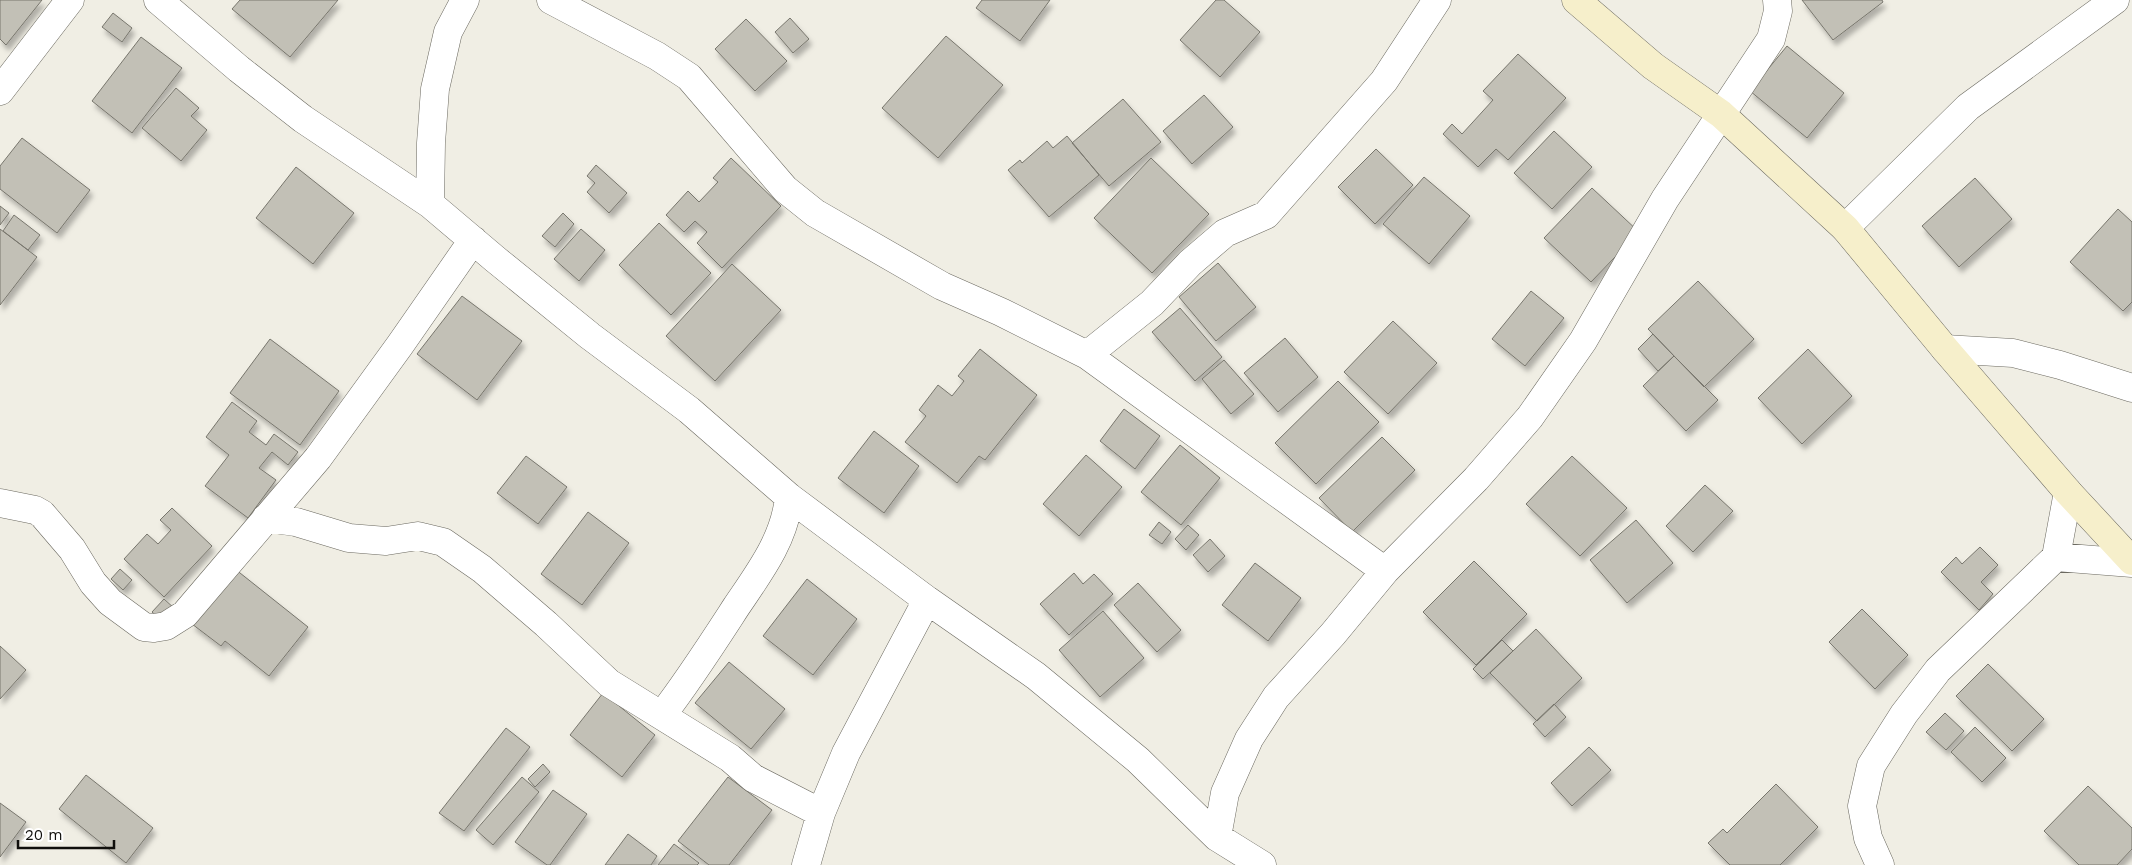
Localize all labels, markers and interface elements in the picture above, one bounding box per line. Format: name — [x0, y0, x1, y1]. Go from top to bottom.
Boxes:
scale bar — [18, 818, 114, 850]
text: 20 m — [25, 826, 63, 844]

